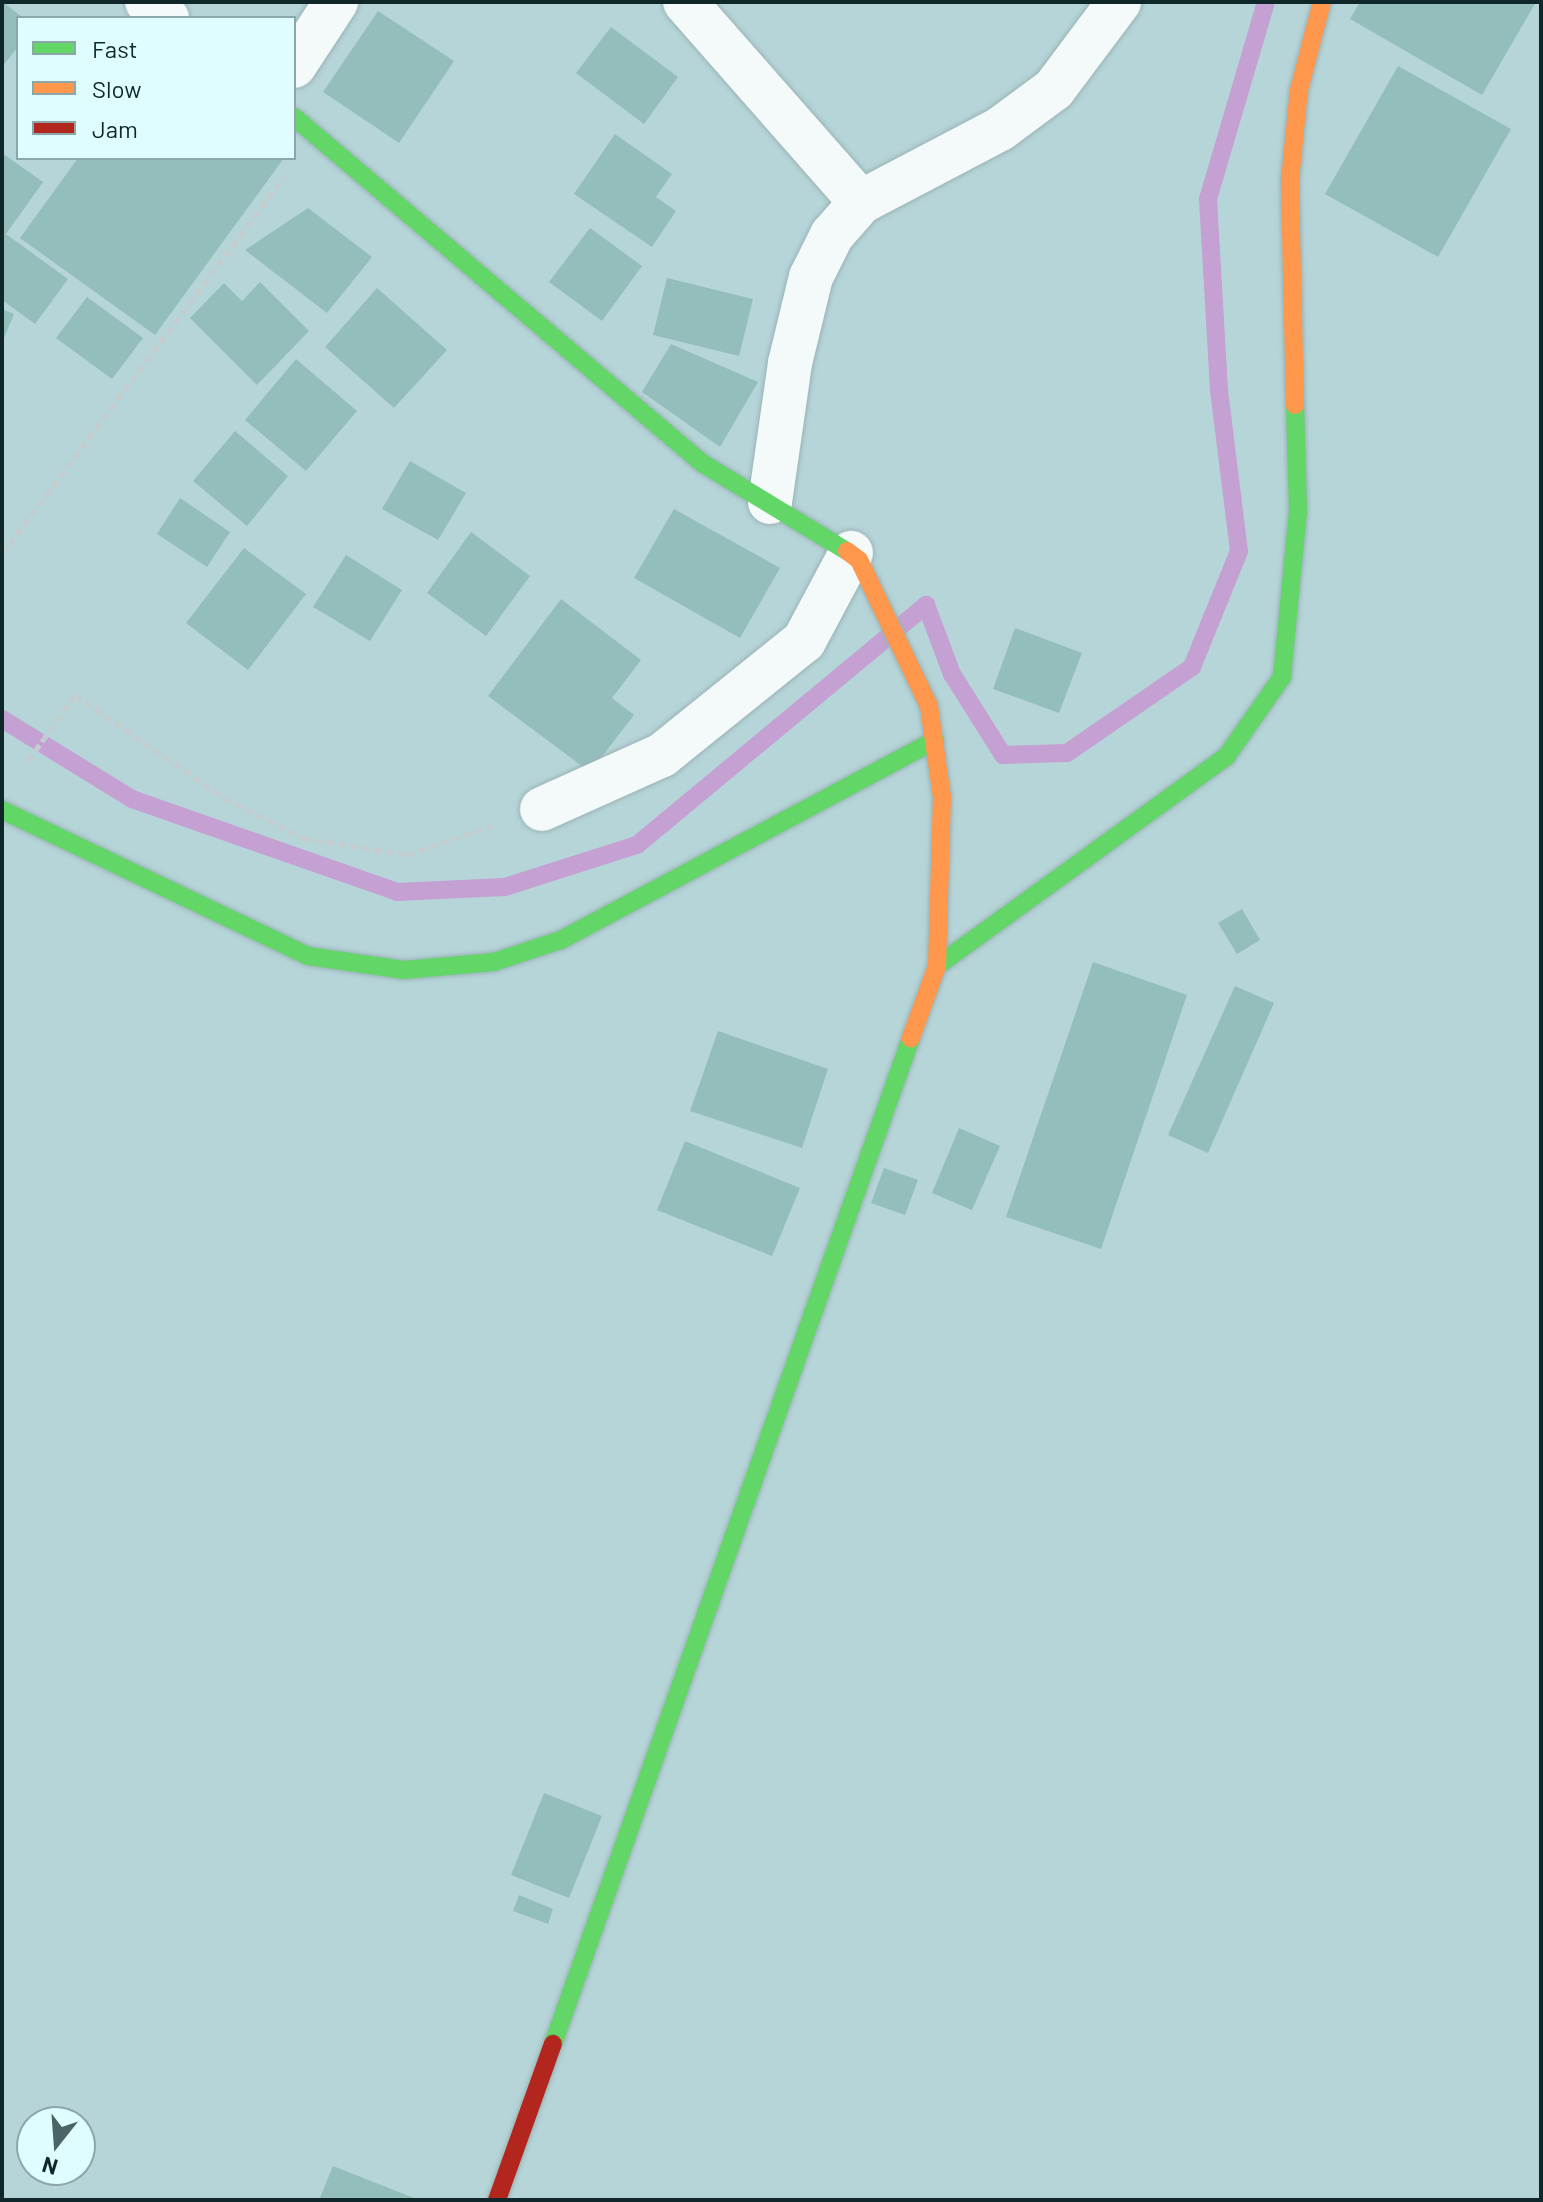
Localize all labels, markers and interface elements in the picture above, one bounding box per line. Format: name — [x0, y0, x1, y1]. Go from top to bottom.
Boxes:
legend — [16, 16, 296, 160]
text: Fast — [92, 34, 137, 63]
text: Slow — [92, 74, 141, 103]
text: Jam — [92, 114, 138, 143]
north arrow — [16, 2106, 96, 2186]
text: N — [39, 2152, 60, 2182]

